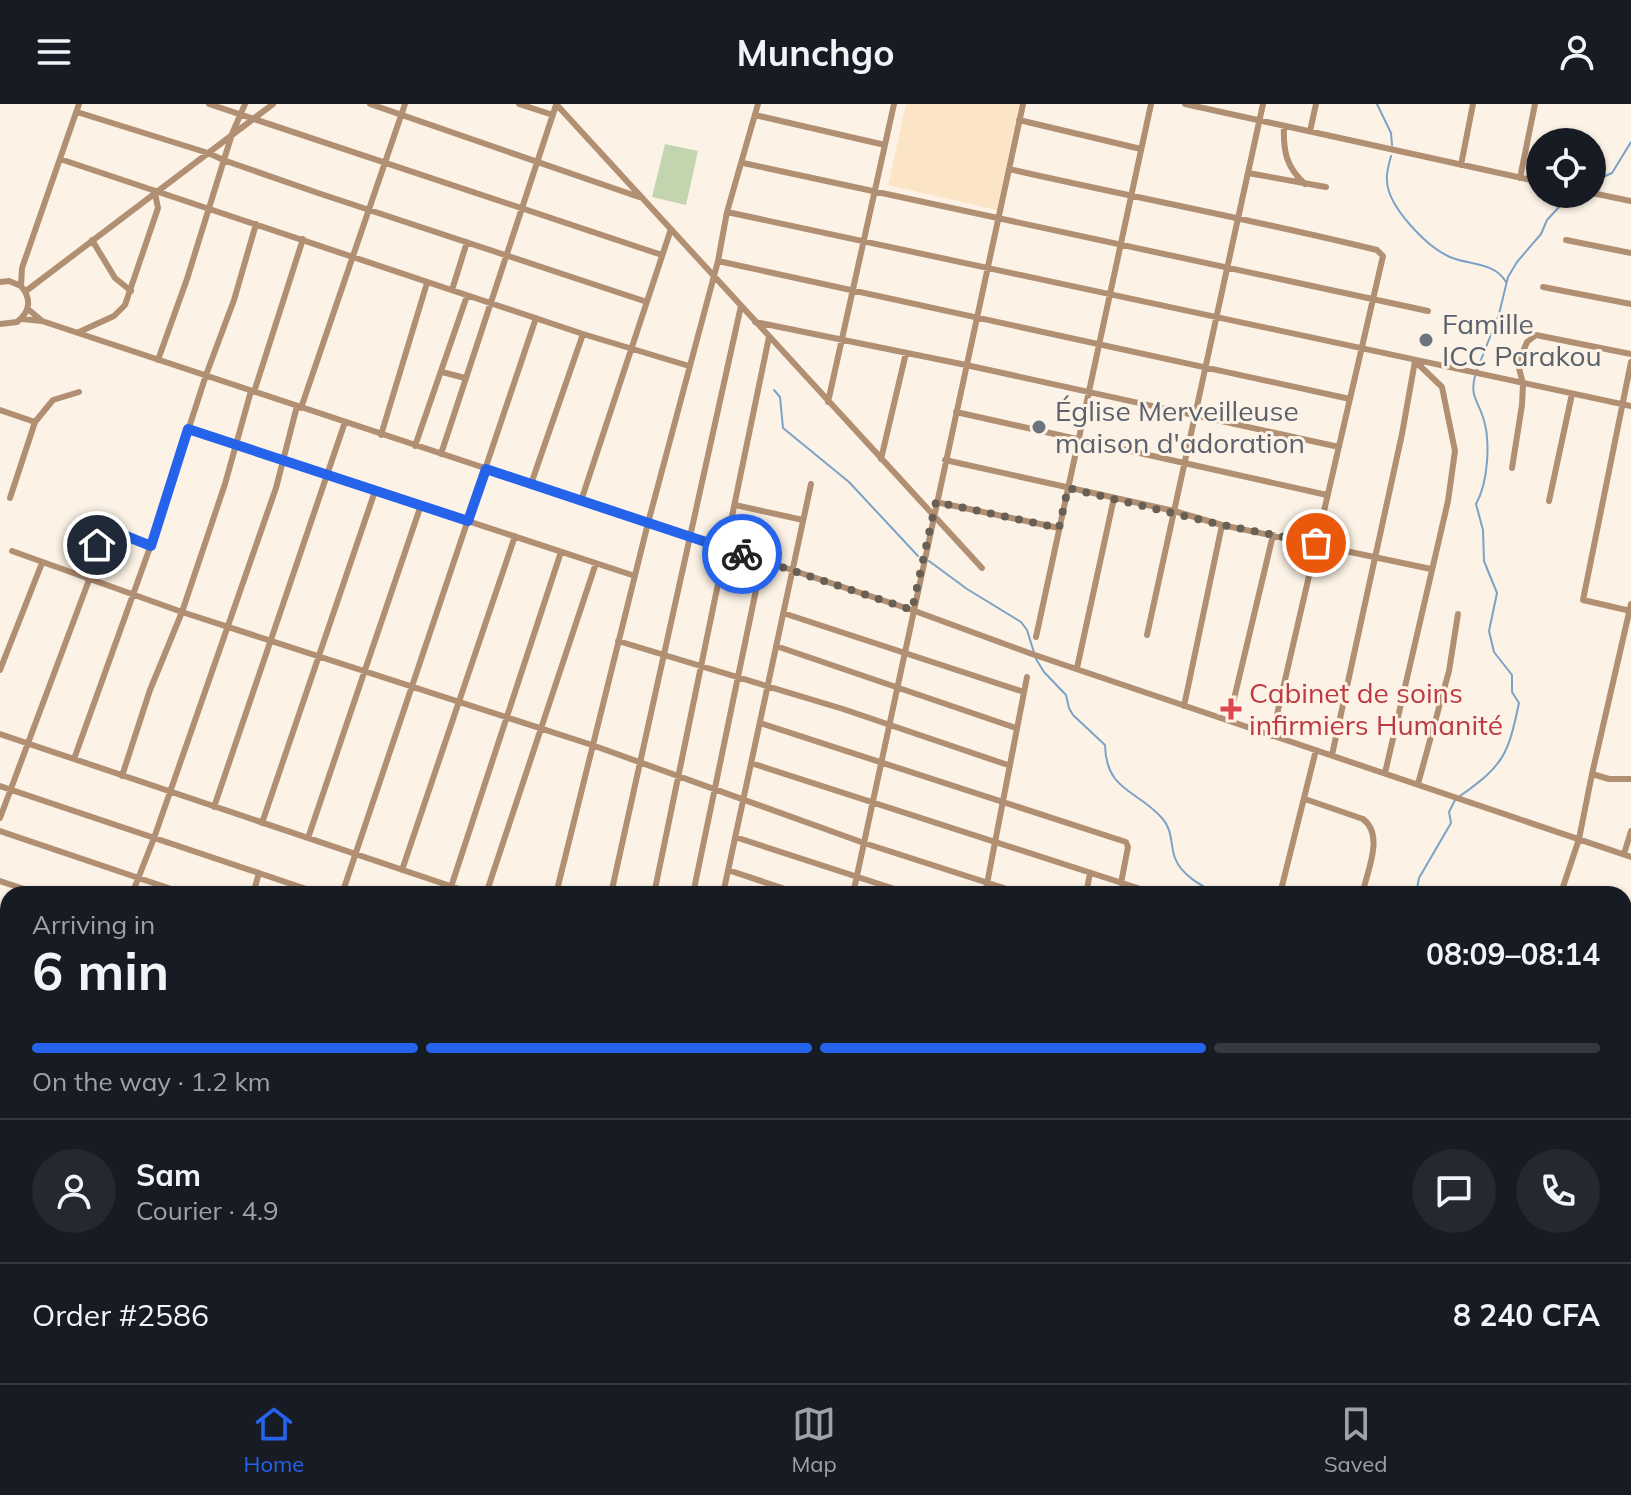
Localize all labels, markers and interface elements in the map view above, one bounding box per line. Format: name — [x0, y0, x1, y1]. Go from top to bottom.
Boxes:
icon: menu — [32, 30, 76, 74]
text: Munchgo — [736, 30, 895, 75]
icon: person — [1555, 30, 1599, 74]
map controls — [1526, 128, 1606, 208]
button: locate — [1526, 128, 1606, 208]
place label: Famille ICC Parakou — [1442, 306, 1602, 373]
marker: Famille ICC Parakou — [1417, 331, 1435, 349]
place label: Église Merveilleuse maison d'adoration — [1055, 393, 1305, 460]
marker: Église Merveilleuse maison d'adoration — [1030, 418, 1048, 436]
pin — [1282, 509, 1350, 577]
pin — [63, 511, 131, 579]
courier — [702, 514, 782, 594]
icon: bag — [1294, 521, 1338, 565]
icon: home — [75, 523, 119, 567]
icon: bike — [720, 532, 764, 576]
place label: Cabinet de soins infirmiers Humanité — [1249, 675, 1503, 742]
marker: Cabinet de soins infirmiers Humanité — [1220, 698, 1242, 720]
text: Arriving in — [32, 908, 155, 941]
text: 08:09–08:14 — [1426, 935, 1600, 973]
text: 6 min — [32, 938, 169, 1003]
text: On the way · 1.2 km — [32, 1065, 271, 1098]
button: person — [32, 1149, 116, 1233]
button: chat — [1412, 1149, 1496, 1233]
button: phone — [1516, 1149, 1600, 1233]
text: Sam — [136, 1156, 201, 1194]
text: Courier · 4.9 — [136, 1194, 279, 1227]
text: Order #2586 — [32, 1296, 209, 1334]
text: 8 240 CFA — [1453, 1296, 1600, 1334]
tab: Home — [244, 1402, 304, 1478]
tab: Map — [791, 1402, 837, 1478]
tab: Saved — [1324, 1402, 1387, 1478]

